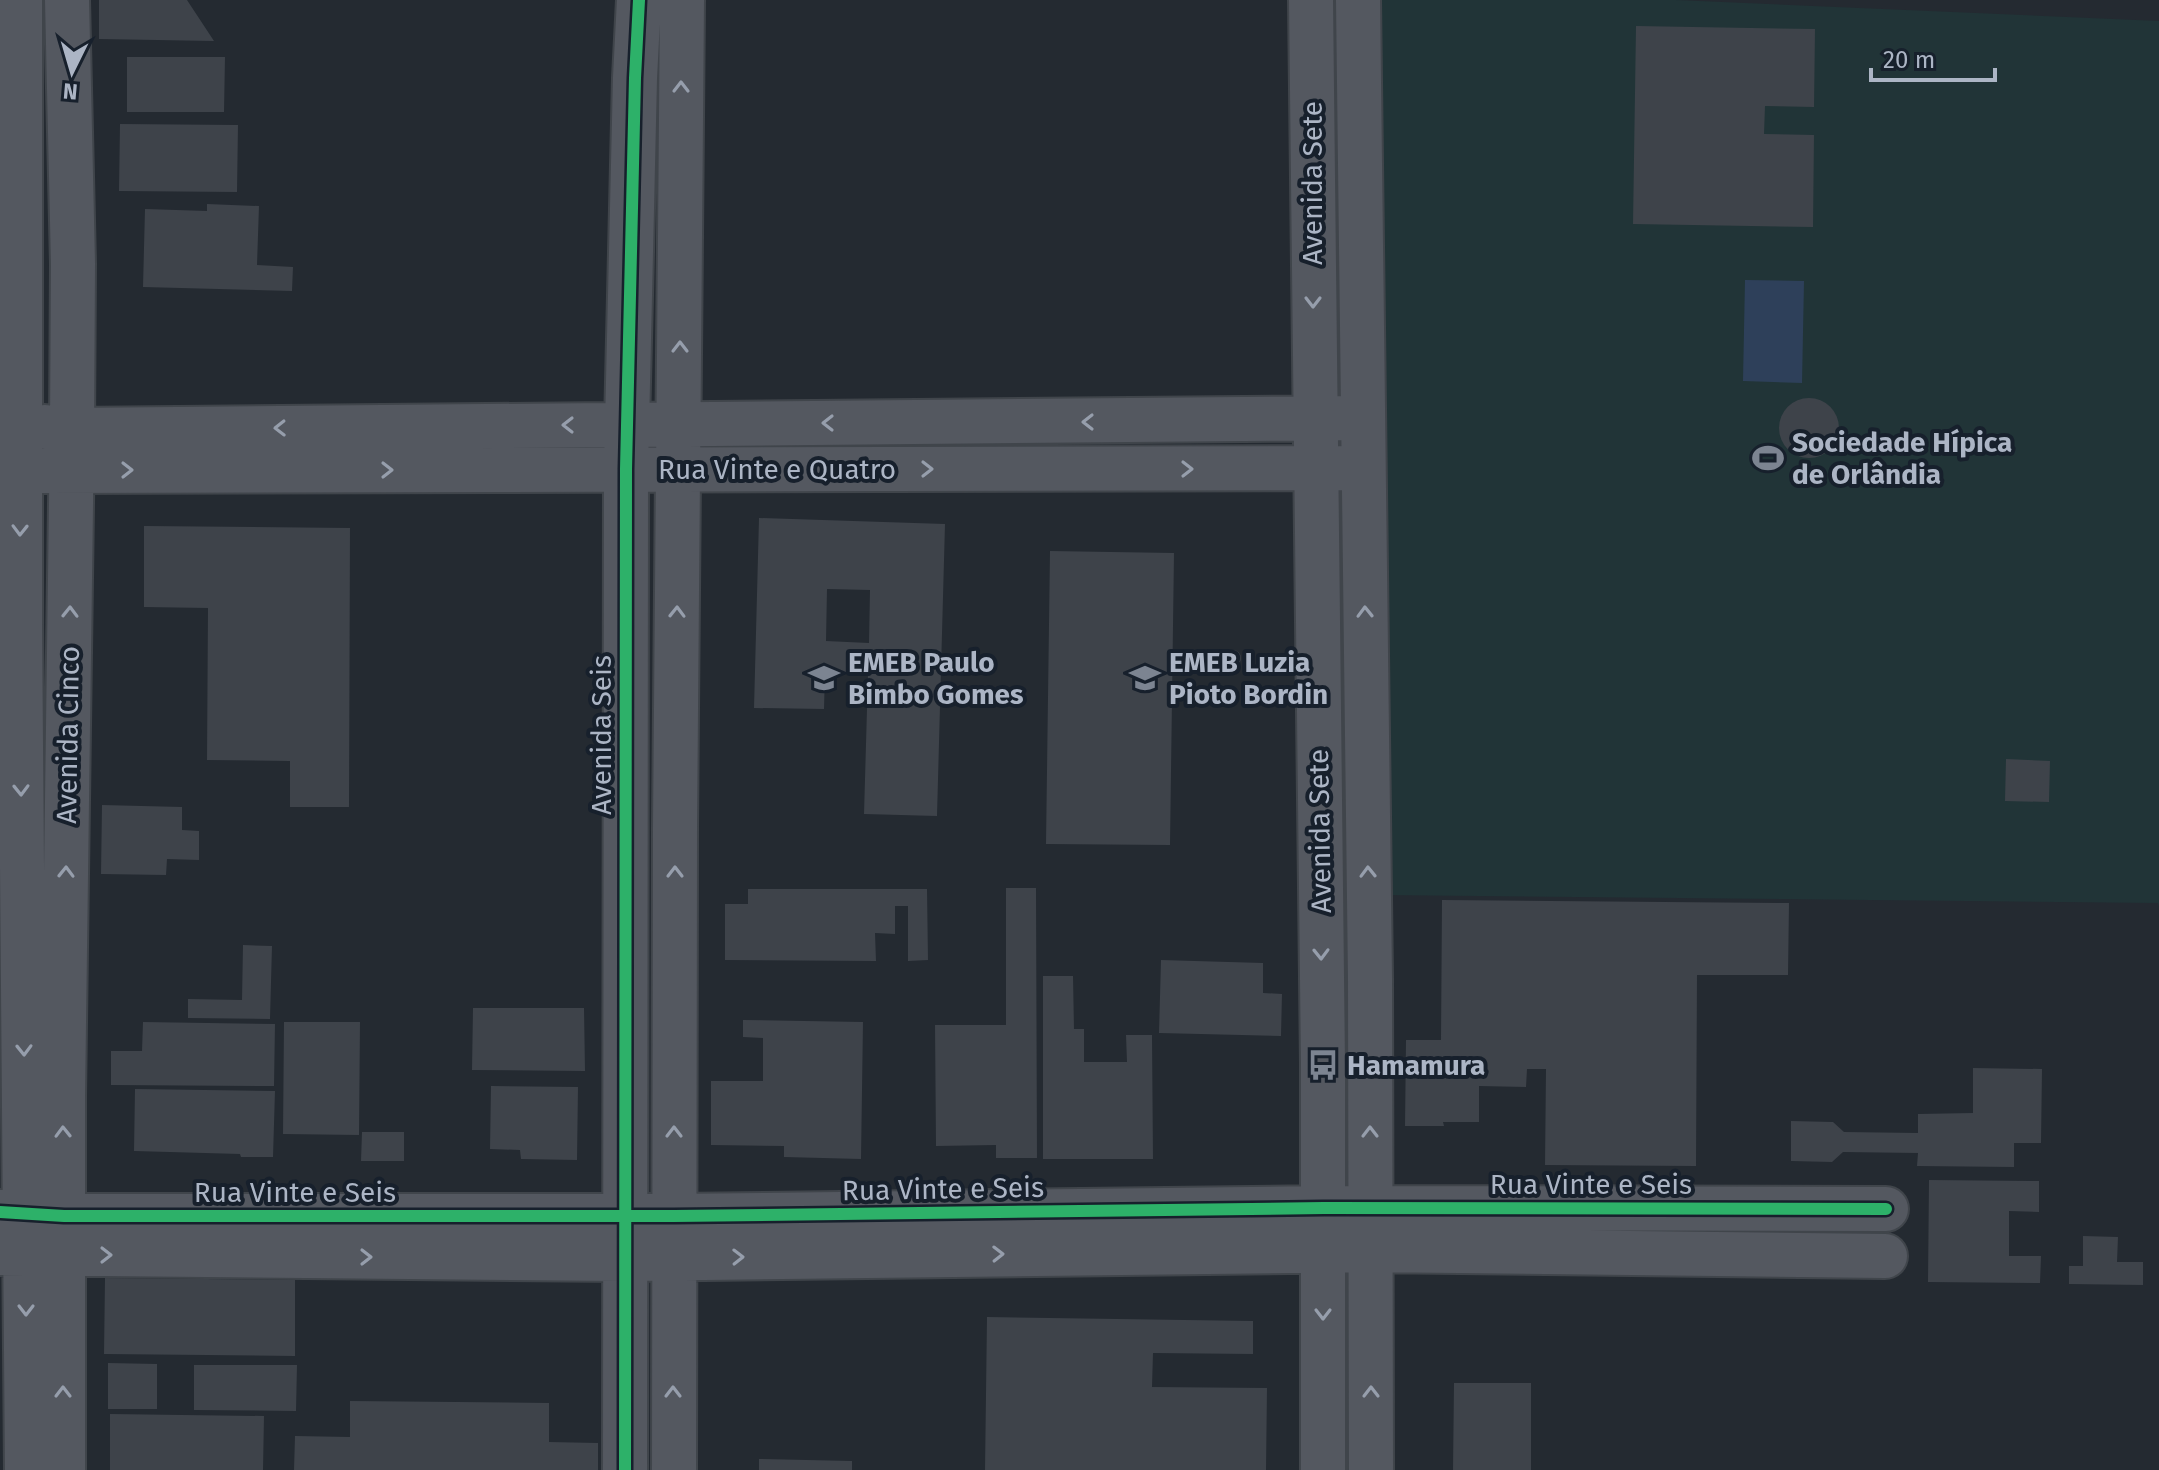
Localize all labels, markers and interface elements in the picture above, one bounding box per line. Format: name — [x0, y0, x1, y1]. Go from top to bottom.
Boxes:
north arrow — [32, 32, 112, 112]
scale bar — [1871, 32, 1995, 82]
text: 20 m — [1883, 46, 1935, 74]
text: N — [62, 77, 79, 106]
one-way arrow — [672, 80, 690, 93]
street label: Avenida Sete — [1296, 101, 1329, 265]
one-way arrow — [1304, 296, 1322, 309]
one-way arrow — [671, 340, 689, 353]
one-way arrow — [1081, 413, 1094, 430]
one-way arrow — [821, 415, 834, 432]
one-way arrow — [561, 416, 574, 434]
one-way arrow — [273, 419, 286, 437]
place label: Sociedade Hípica de Orlândia — [1792, 426, 2012, 491]
sports icon: Sociedade Hípica de Orlândia — [1751, 441, 1785, 475]
street label: Rua Vinte e Quatro — [658, 453, 896, 486]
one-way arrow — [921, 460, 934, 478]
one-way arrow — [1181, 460, 1194, 478]
one-way arrow — [121, 461, 134, 479]
one-way arrow — [381, 461, 394, 479]
one-way arrow — [12, 524, 29, 537]
one-way arrow — [61, 605, 79, 618]
one-way arrow — [668, 605, 686, 618]
one-way arrow — [1356, 605, 1374, 618]
street label: Avenida Cinco — [50, 646, 86, 824]
place label: EMEB Paulo Bimbo Gomes — [848, 646, 1024, 711]
place label: EMEB Luzia Pioto Bordin — [1169, 646, 1328, 711]
street label: Avenida Seis — [585, 655, 618, 815]
school or university icon: EMEB Paulo Bimbo Gomes — [807, 661, 841, 695]
school or university icon: EMEB Luzia Pioto Bordin — [1128, 661, 1162, 695]
street label: Avenida Sete — [1302, 749, 1338, 913]
one-way arrow — [13, 784, 30, 797]
one-way arrow — [58, 865, 75, 878]
one-way arrow — [666, 865, 684, 878]
one-way arrow — [1359, 865, 1377, 878]
one-way arrow — [1313, 948, 1330, 961]
one-way arrow — [15, 1044, 33, 1057]
bus stop icon: Hamamura — [1306, 1048, 1340, 1082]
place label: Hamamura — [1347, 1049, 1485, 1082]
one-way arrow — [55, 1125, 72, 1138]
one-way arrow — [665, 1125, 683, 1138]
one-way arrow — [1361, 1125, 1379, 1138]
street label: Rua Vinte e Seis — [1490, 1168, 1692, 1201]
street label: Rua Vinte e Seis — [842, 1171, 1044, 1207]
street label: Rua Vinte e Seis — [194, 1176, 396, 1209]
one-way arrow — [992, 1245, 1005, 1263]
one-way arrow — [100, 1246, 113, 1264]
one-way arrow — [360, 1248, 373, 1266]
one-way arrow — [732, 1248, 745, 1266]
one-way arrow — [17, 1304, 35, 1317]
one-way arrow — [1314, 1308, 1332, 1321]
one-way arrow — [54, 1385, 72, 1398]
one-way arrow — [665, 1385, 682, 1398]
one-way arrow — [1362, 1385, 1380, 1398]

